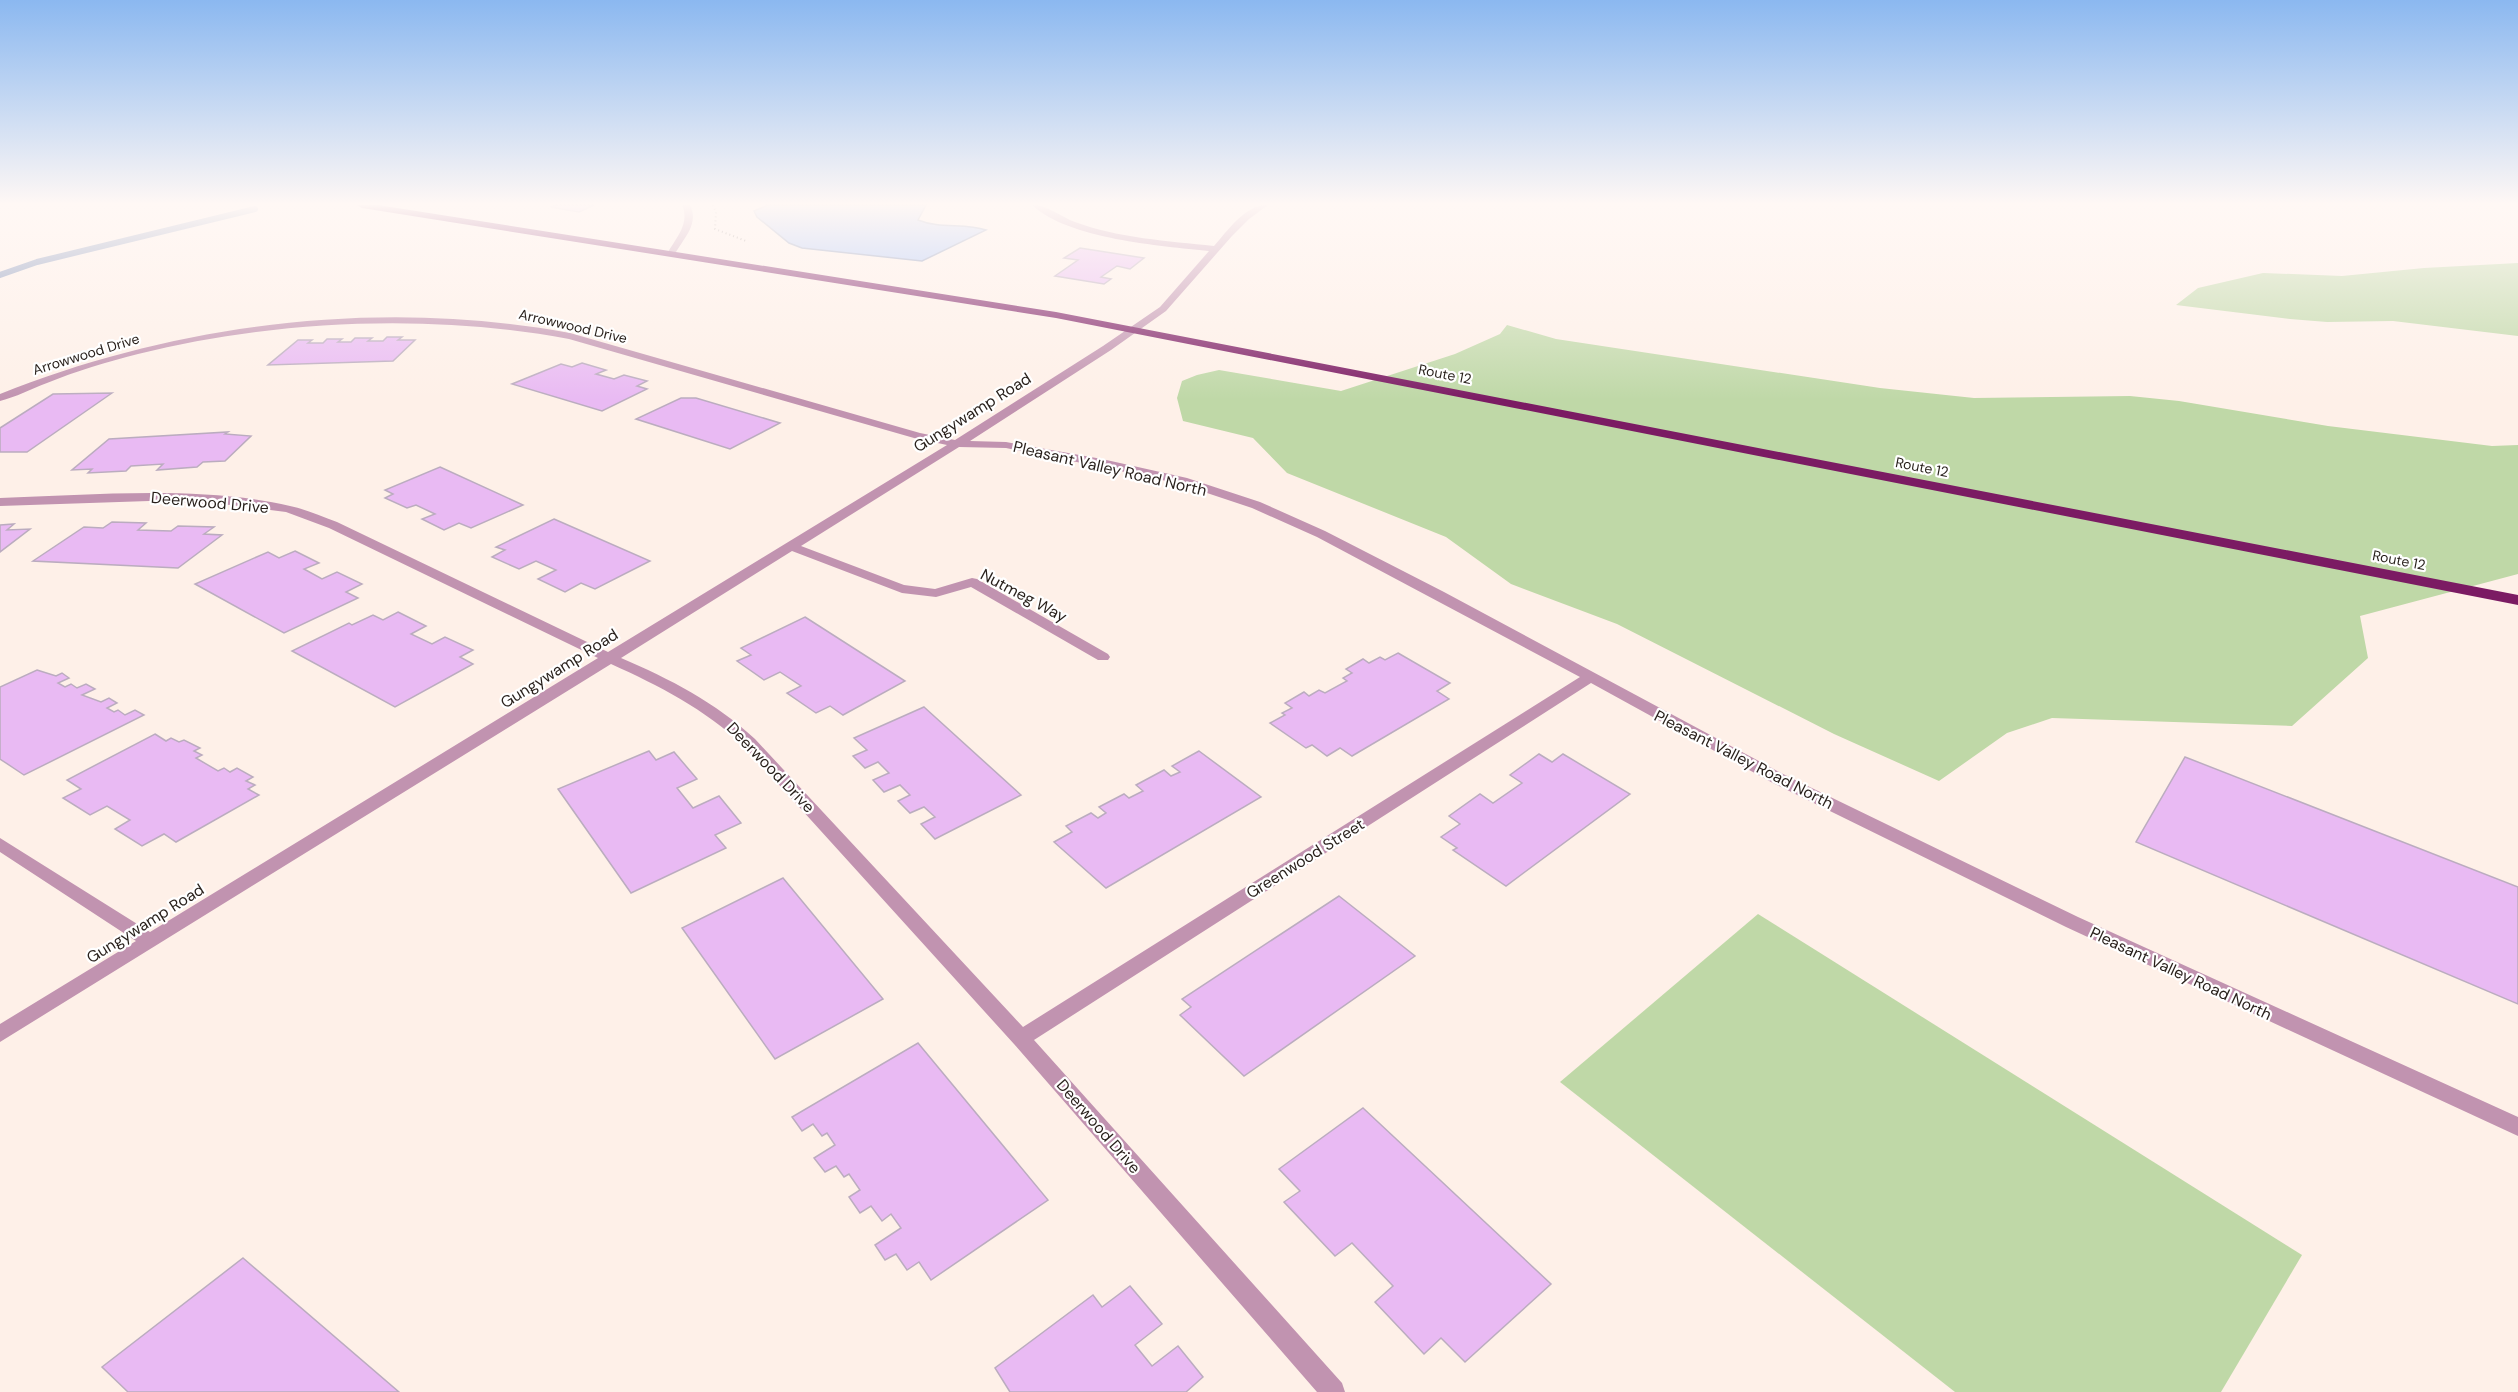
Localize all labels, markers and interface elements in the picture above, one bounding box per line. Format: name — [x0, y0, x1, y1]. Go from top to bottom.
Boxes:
street label: Arrowwood Drive — [517, 305, 629, 347]
street label: Arrowwood Drive — [30, 329, 142, 379]
street label: Route 12 — [1417, 360, 1473, 388]
street label: Gungywamp Road — [910, 368, 1035, 457]
street label: Pleasant Valley Road North — [1011, 436, 1209, 501]
street label: Route 12 — [1894, 453, 1950, 481]
street label: Deerwood Drive — [150, 487, 270, 518]
street label: Route 12 — [2371, 546, 2427, 574]
street label: Nutmeg Way — [977, 564, 1071, 627]
street label: Gungywamp Road — [497, 624, 622, 713]
street label: Pleasant Valley Road North — [1651, 705, 1837, 814]
street label: Deerwood Drive — [722, 718, 819, 817]
street label: Greenwood Street — [1242, 814, 1368, 903]
street label: Gungywamp Road — [83, 879, 208, 968]
street label: Pleasant Valley Road North — [2087, 922, 2275, 1025]
street label: Deerwood Drive — [1052, 1075, 1145, 1178]

